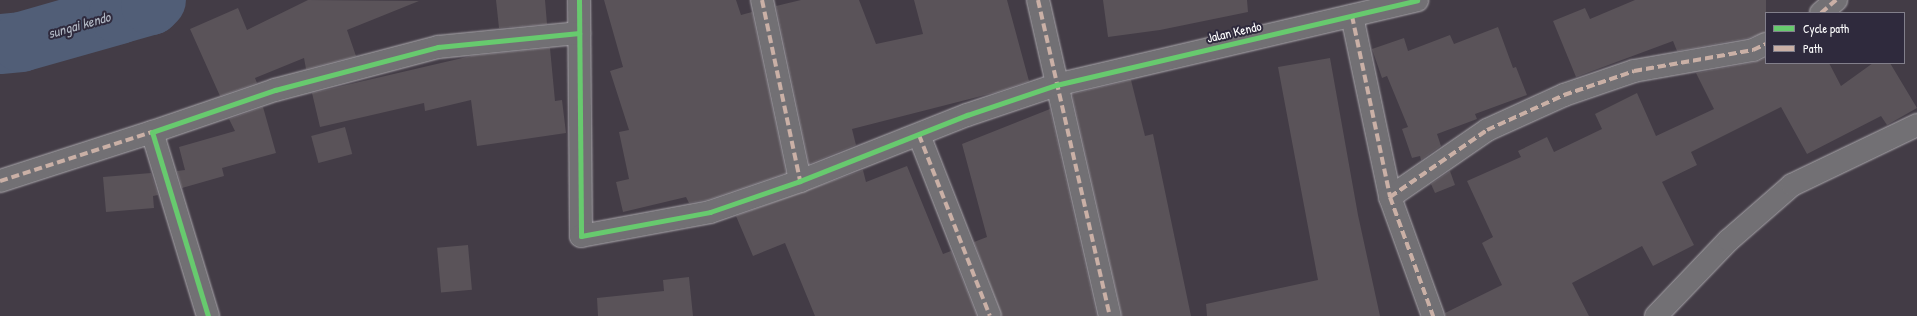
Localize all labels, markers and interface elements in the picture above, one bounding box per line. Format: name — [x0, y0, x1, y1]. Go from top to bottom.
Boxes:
water label: sungai kendo — [46, 8, 112, 42]
legend — [1765, 12, 1905, 64]
street label: Jalan Kendo — [1205, 18, 1263, 46]
text: Cycle path — [1803, 20, 1849, 37]
text: Path — [1803, 40, 1823, 57]

